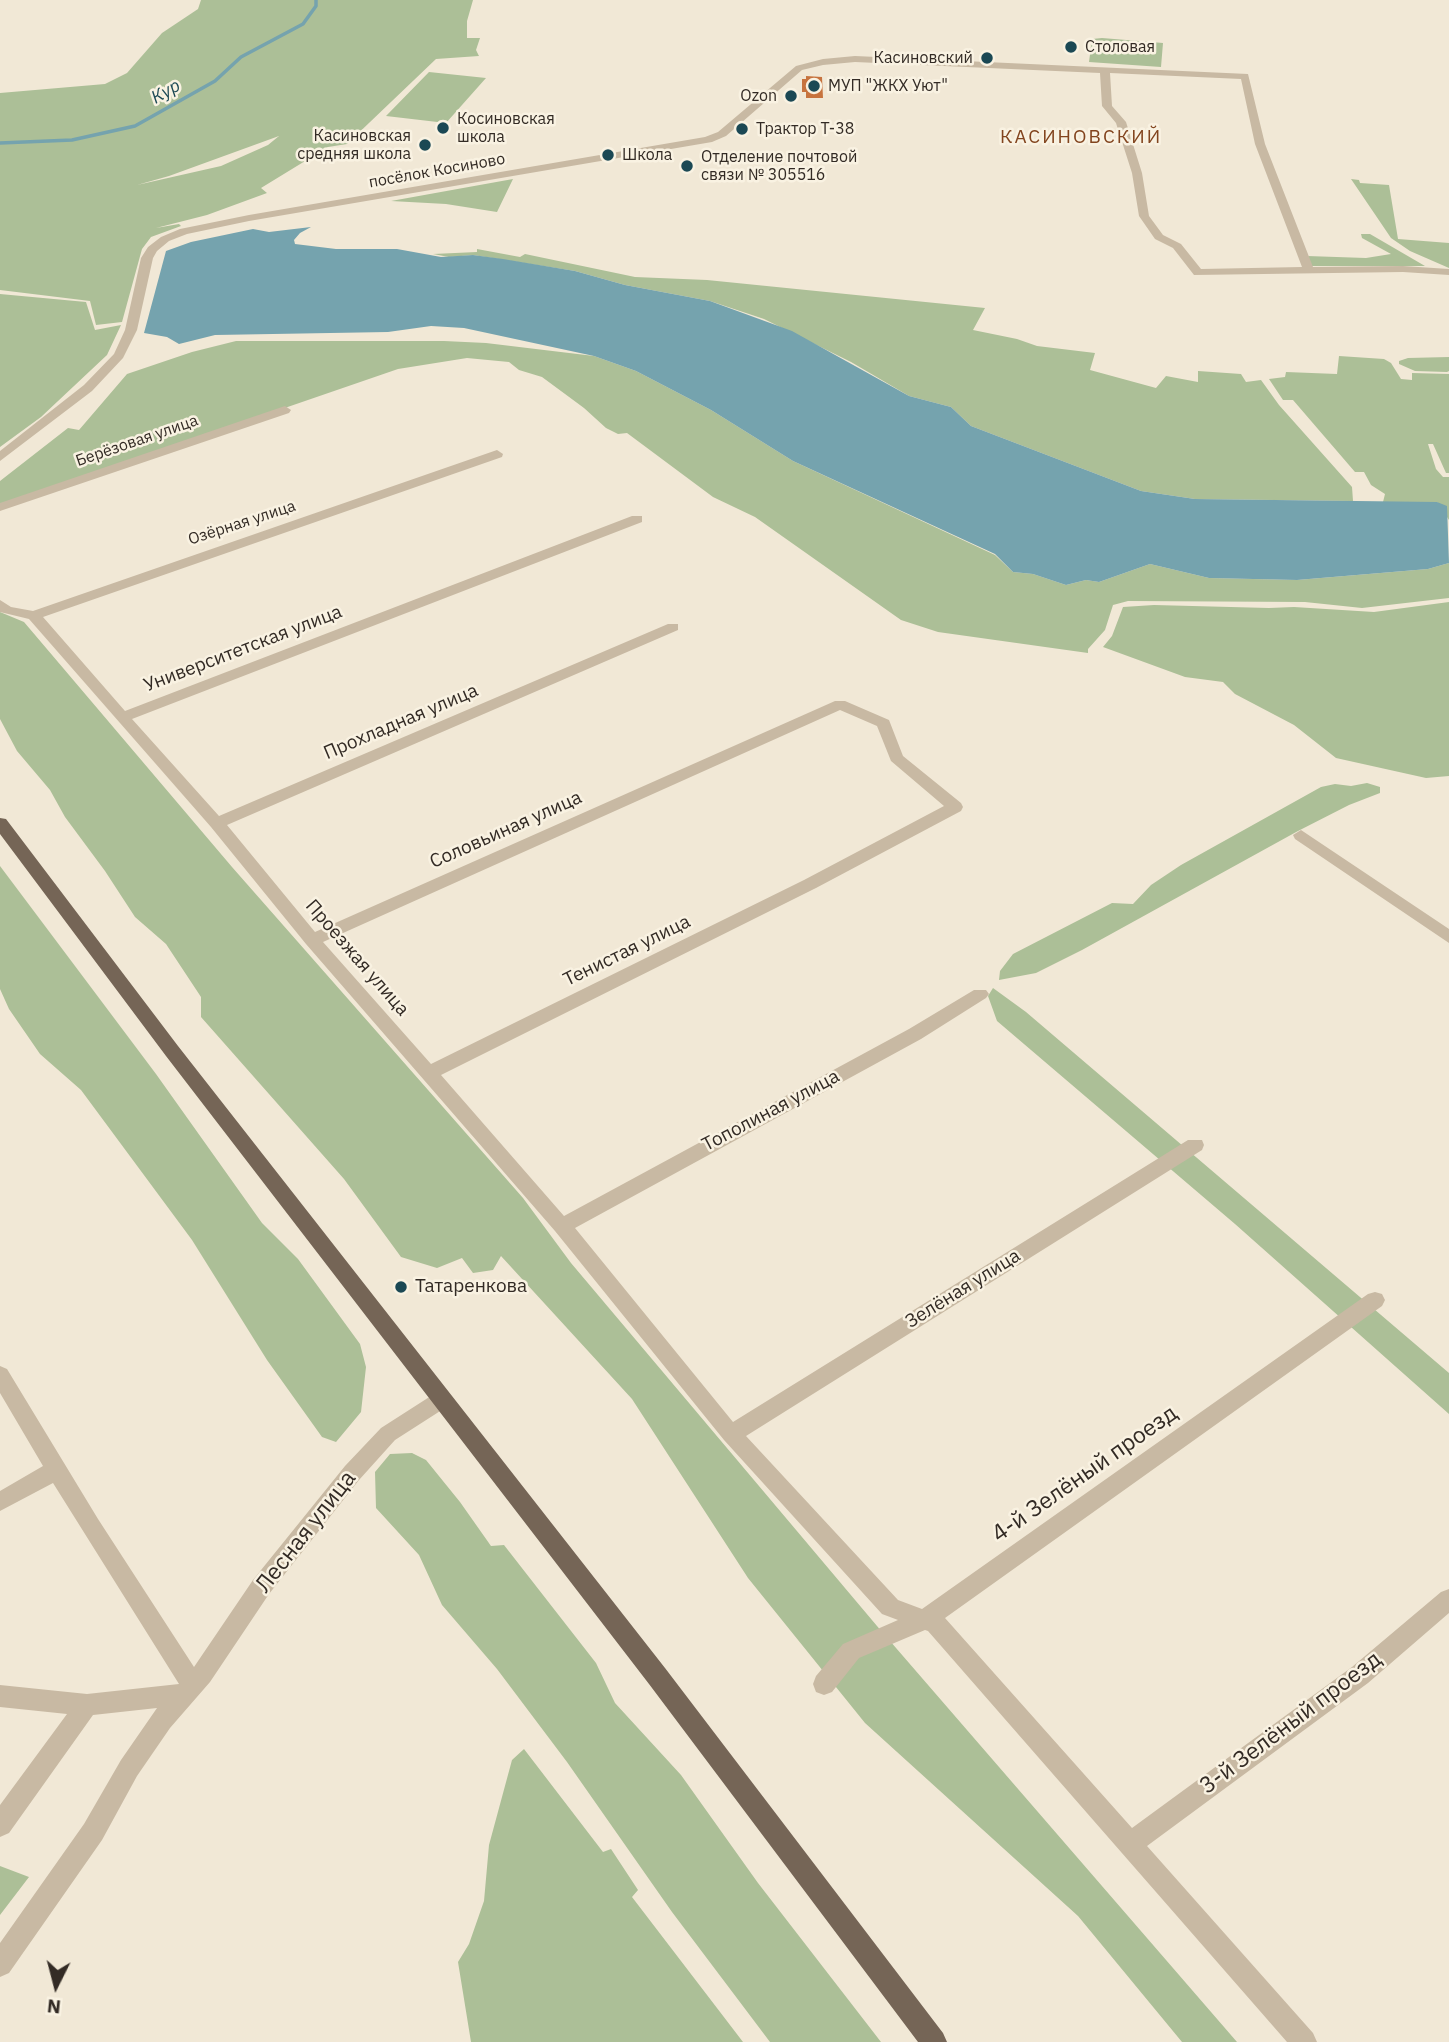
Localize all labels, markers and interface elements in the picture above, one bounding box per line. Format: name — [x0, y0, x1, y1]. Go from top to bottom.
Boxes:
place label: Столовая — [1085, 37, 1155, 57]
marker: Столовая — [1063, 39, 1079, 55]
place label: Касиновский — [874, 48, 973, 68]
marker: Касиновский — [979, 50, 995, 66]
water label: Кур — [148, 75, 184, 109]
place label: МУП "ЖКХ Уют" — [828, 76, 948, 96]
marker: МУП "ЖКХ Уют" — [806, 78, 822, 94]
place label: Ozon — [740, 86, 777, 106]
marker: Ozon — [783, 88, 799, 104]
place label: Косиновская школа — [457, 109, 555, 147]
place label: Трактор Т-38 — [756, 119, 854, 139]
marker: Косиновская школа — [435, 120, 451, 136]
marker: Трактор Т-38 — [734, 121, 750, 137]
place label: Касиновская средняя школа — [297, 126, 411, 164]
district label: КАСИНОВСКИЙ — [1001, 127, 1161, 149]
marker: Касиновская средняя школа — [417, 137, 433, 153]
place label: Школа — [622, 145, 672, 165]
marker: Школа — [600, 147, 616, 163]
place label: Отделение почтовой связи № 305516 — [701, 147, 857, 185]
street label: посёлок Косиново — [367, 150, 507, 192]
marker: Отделение почтовой связи № 305516 — [679, 158, 695, 174]
street label: Берёзовая улица — [73, 411, 201, 471]
street label: Озёрная улица — [186, 497, 298, 549]
street label: Университетская улица — [141, 601, 345, 697]
street label: Прохладная улица — [320, 679, 482, 765]
street label: Соловьиная улица — [426, 786, 586, 874]
street label: Проезжая улица — [300, 895, 414, 1021]
street label: Тенистая улица — [560, 910, 694, 992]
street label: Тополиная улица — [698, 1065, 844, 1157]
street label: Зелёная улица — [901, 1245, 1025, 1333]
place label: Татаренкова — [415, 1276, 527, 1298]
marker: Татаренкова — [393, 1279, 409, 1295]
street label: 4-й Зелёный проезд — [987, 1400, 1183, 1548]
street label: Лесная улица — [250, 1466, 362, 1598]
street label: 3-й Зелёный проезд — [1195, 1646, 1387, 1800]
north arrow — [21, 1951, 91, 2021]
text: N — [46, 1994, 62, 2020]

